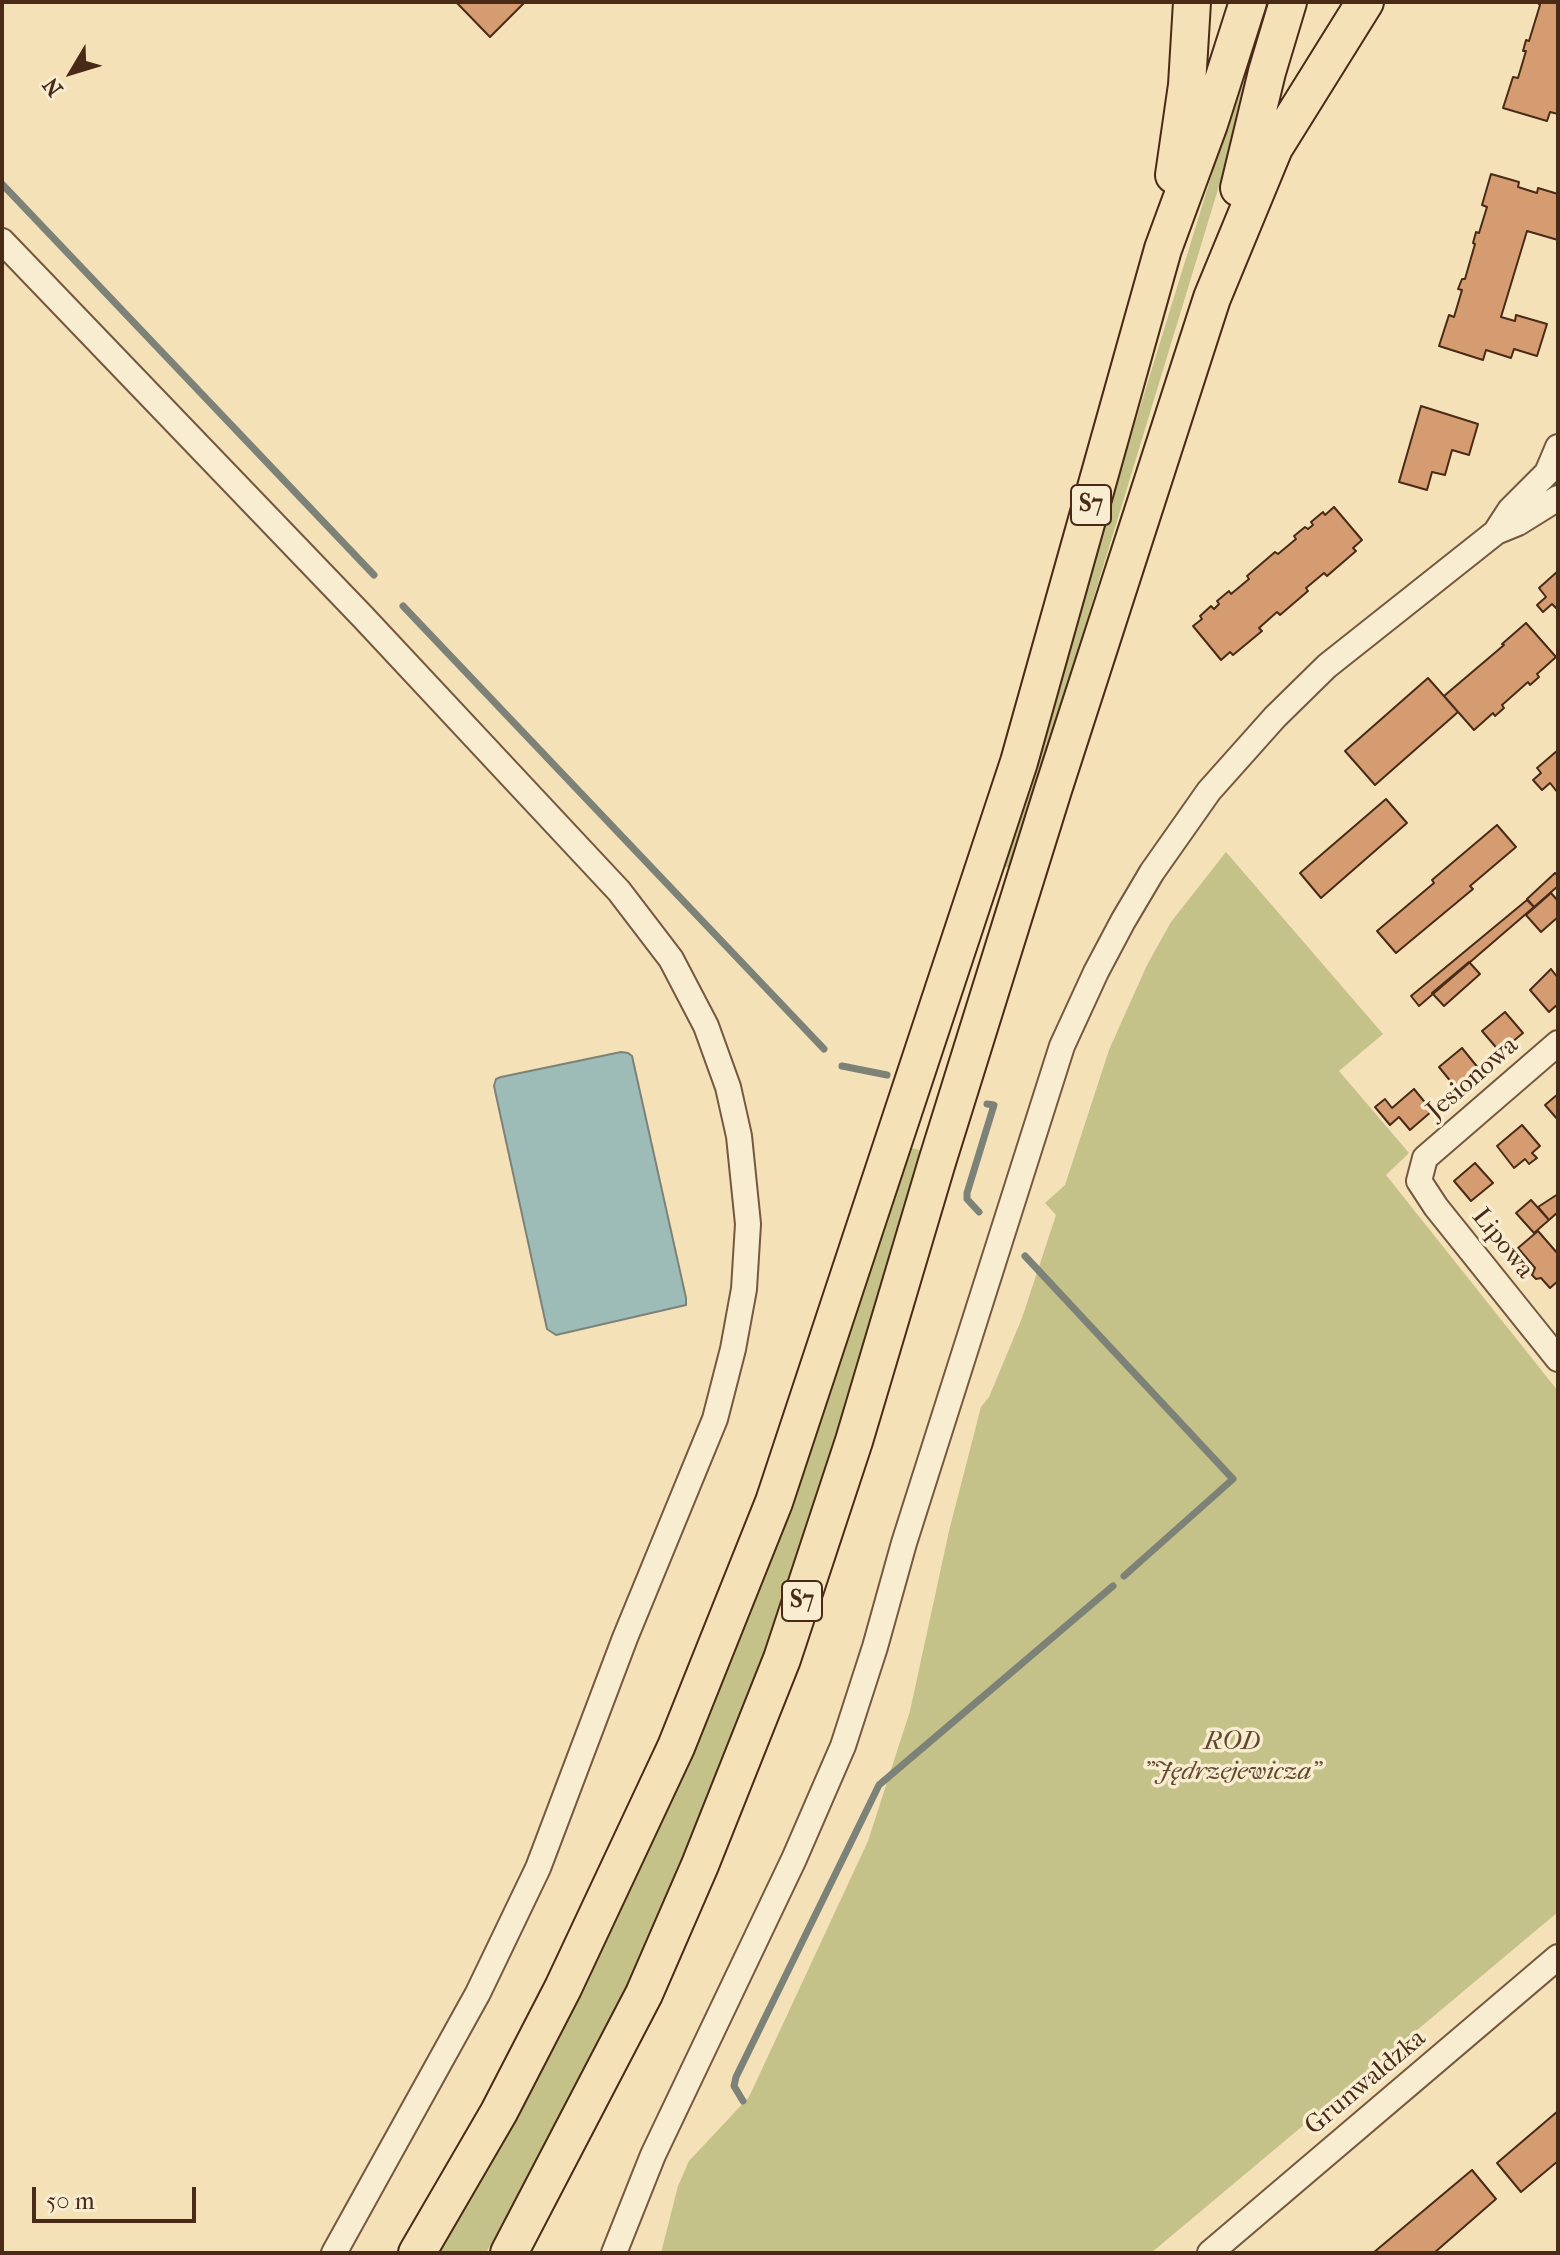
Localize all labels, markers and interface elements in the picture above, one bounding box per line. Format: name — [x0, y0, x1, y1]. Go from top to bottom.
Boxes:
north arrow — [32, 32, 112, 112]
text: N — [38, 72, 68, 101]
road number: S7 — [1071, 485, 1111, 525]
street label: Jesionowa — [1421, 1031, 1525, 1127]
street label: Lipowa — [1464, 1203, 1540, 1285]
road number: S7 — [782, 1581, 822, 1621]
park label: ROD "Jędrzejewicza" — [1143, 1727, 1321, 1788]
street label: Grunwaldzka — [1299, 2024, 1433, 2142]
scale bar — [36, 2171, 200, 2221]
text: 50 m — [46, 2187, 95, 2215]

